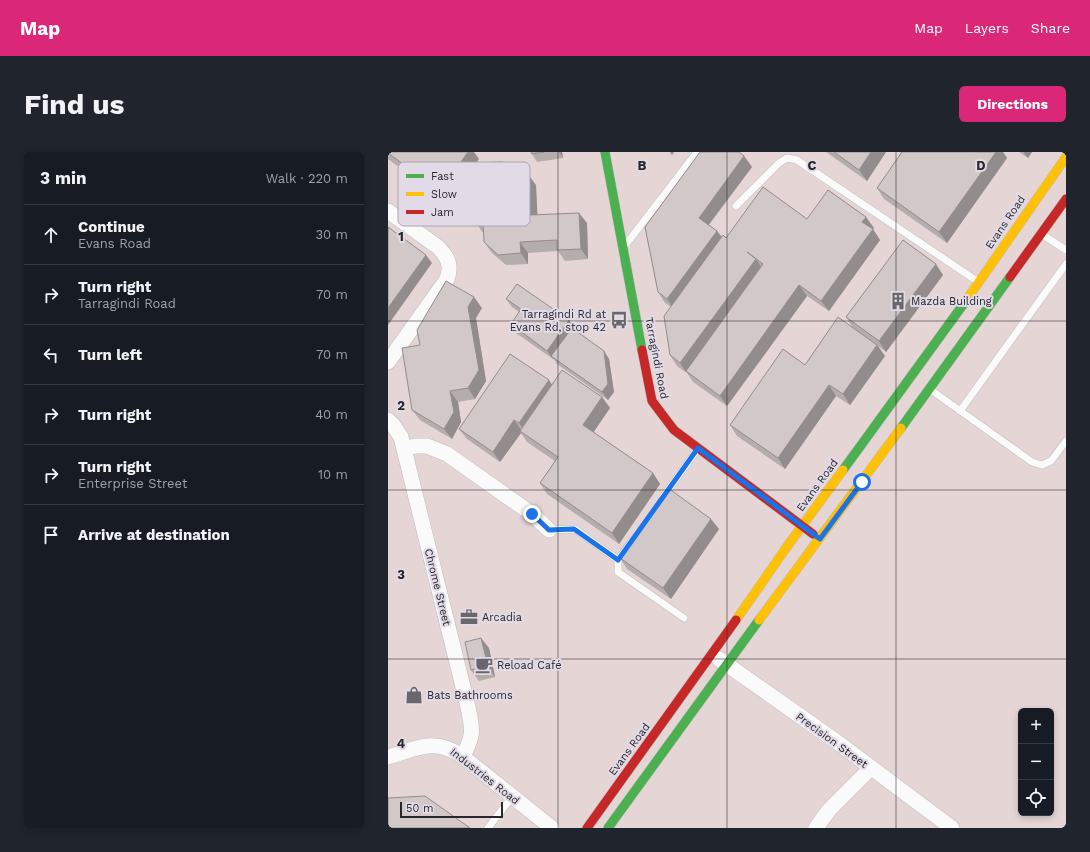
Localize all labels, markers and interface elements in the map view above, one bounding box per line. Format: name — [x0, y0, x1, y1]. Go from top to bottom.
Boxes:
text: Map — [20, 17, 60, 40]
text: Map — [914, 20, 943, 36]
text: Layers — [965, 20, 1009, 36]
text: Share — [1031, 20, 1070, 36]
button: Directions — [959, 86, 1066, 122]
text: Find us — [24, 88, 124, 121]
text: B — [638, 158, 647, 173]
text: C — [808, 158, 817, 173]
text: D — [976, 158, 986, 173]
legend — [398, 162, 530, 226]
text: 3 min — [40, 168, 86, 188]
text: Fast — [431, 170, 454, 183]
text: Walk · 220 m — [266, 171, 348, 186]
text: Slow — [431, 188, 457, 201]
street label: Evans Road — [983, 193, 1028, 251]
text: Jam — [431, 206, 454, 219]
text: Continue — [78, 218, 145, 236]
icon: ahead — [40, 224, 62, 246]
text: 30 m — [316, 227, 348, 242]
text: 1 — [398, 229, 404, 244]
text: Evans Road — [78, 236, 151, 251]
text: Turn right — [78, 278, 151, 296]
icon: right — [40, 284, 62, 306]
text: 70 m — [316, 287, 348, 302]
building icon: Mazda Building — [888, 291, 908, 311]
place label: Mazda Building — [911, 295, 992, 308]
text: Tarragindi Road — [78, 296, 176, 311]
place label: Tarragindi Rd at Evans Rd, stop 42 — [510, 308, 606, 334]
bus stop icon: Tarragindi Rd at Evans Rd, stop 42 — [609, 310, 629, 330]
street label: Tarragindi Road — [642, 316, 671, 400]
icon: left — [40, 344, 62, 366]
text: Turn left — [78, 346, 142, 364]
text: 70 m — [316, 347, 348, 362]
text: 2 — [397, 398, 405, 413]
icon: right — [40, 404, 62, 426]
text: Turn right — [78, 406, 151, 424]
text: 40 m — [315, 407, 348, 422]
street label: Evans Road — [794, 457, 841, 514]
text: Turn right — [78, 458, 151, 476]
icon: right — [40, 464, 62, 486]
text: 10 m — [318, 467, 348, 482]
route start — [853, 473, 871, 491]
text: Enterprise Street — [78, 476, 187, 491]
route end — [523, 505, 541, 523]
icon: arrive — [40, 524, 62, 546]
text: Arrive at destination — [78, 526, 230, 544]
street label: Chrome Street — [422, 547, 453, 627]
text: 3 — [397, 567, 405, 582]
office icon: Arcadia — [459, 607, 479, 627]
place label: Arcadia — [482, 611, 522, 624]
cafe icon: Reload Café — [474, 655, 494, 675]
place label: Reload Café — [497, 659, 562, 672]
shop icon: Bats Bathrooms — [404, 685, 424, 705]
place label: Bats Bathrooms — [427, 689, 513, 702]
map controls — [1018, 708, 1054, 816]
button: + — [1018, 708, 1054, 744]
street label: Precision Street — [793, 710, 870, 771]
street label: Evans Road — [606, 721, 653, 778]
text: 4 — [397, 736, 406, 751]
button: − — [1018, 744, 1054, 780]
street label: Industries Road — [447, 745, 522, 807]
button: locate — [1018, 780, 1054, 816]
scale bar — [400, 800, 503, 819]
text: 50 m — [406, 802, 433, 815]

